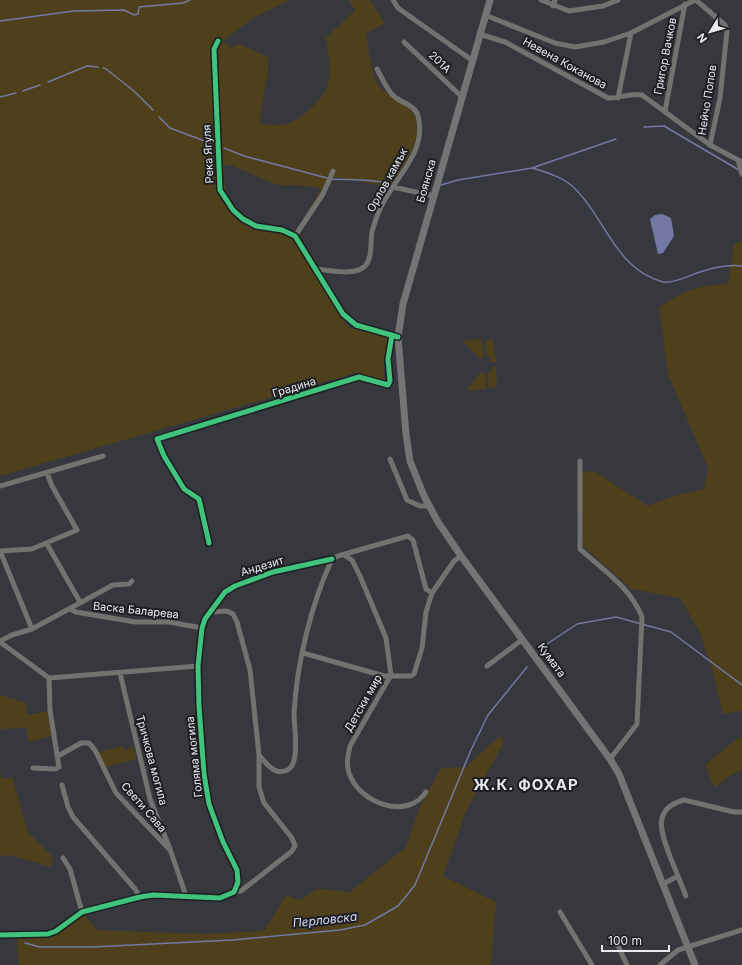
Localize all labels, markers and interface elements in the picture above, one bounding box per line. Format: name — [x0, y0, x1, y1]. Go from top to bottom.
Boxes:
north arrow — [690, 12, 730, 52]
street label: Григор Вачков — [651, 16, 679, 96]
text: N — [694, 30, 710, 46]
street label: Невена Коканова — [520, 34, 610, 92]
street label: 201А — [426, 48, 454, 76]
street label: Нейчо Попов — [695, 64, 719, 136]
street label: Река Ягуля — [199, 124, 217, 184]
street label: Орлов камък — [364, 146, 410, 214]
street label: Боянска — [413, 158, 439, 204]
street label: Градина — [271, 374, 317, 400]
street label: Андезит — [239, 553, 286, 579]
street label: Васка Баларева — [92, 599, 180, 621]
street label: Кумата — [535, 640, 569, 680]
street label: Детски мир — [341, 672, 385, 734]
street label: Тричкова могила — [133, 713, 171, 807]
street label: Голяма могила — [183, 716, 205, 798]
district label: Ж.К. ФОХАР — [473, 775, 579, 794]
street label: Свети Сава — [118, 779, 170, 835]
water label: Перловска — [292, 909, 358, 930]
scale bar — [602, 927, 669, 953]
text: 100 m — [608, 933, 642, 948]

